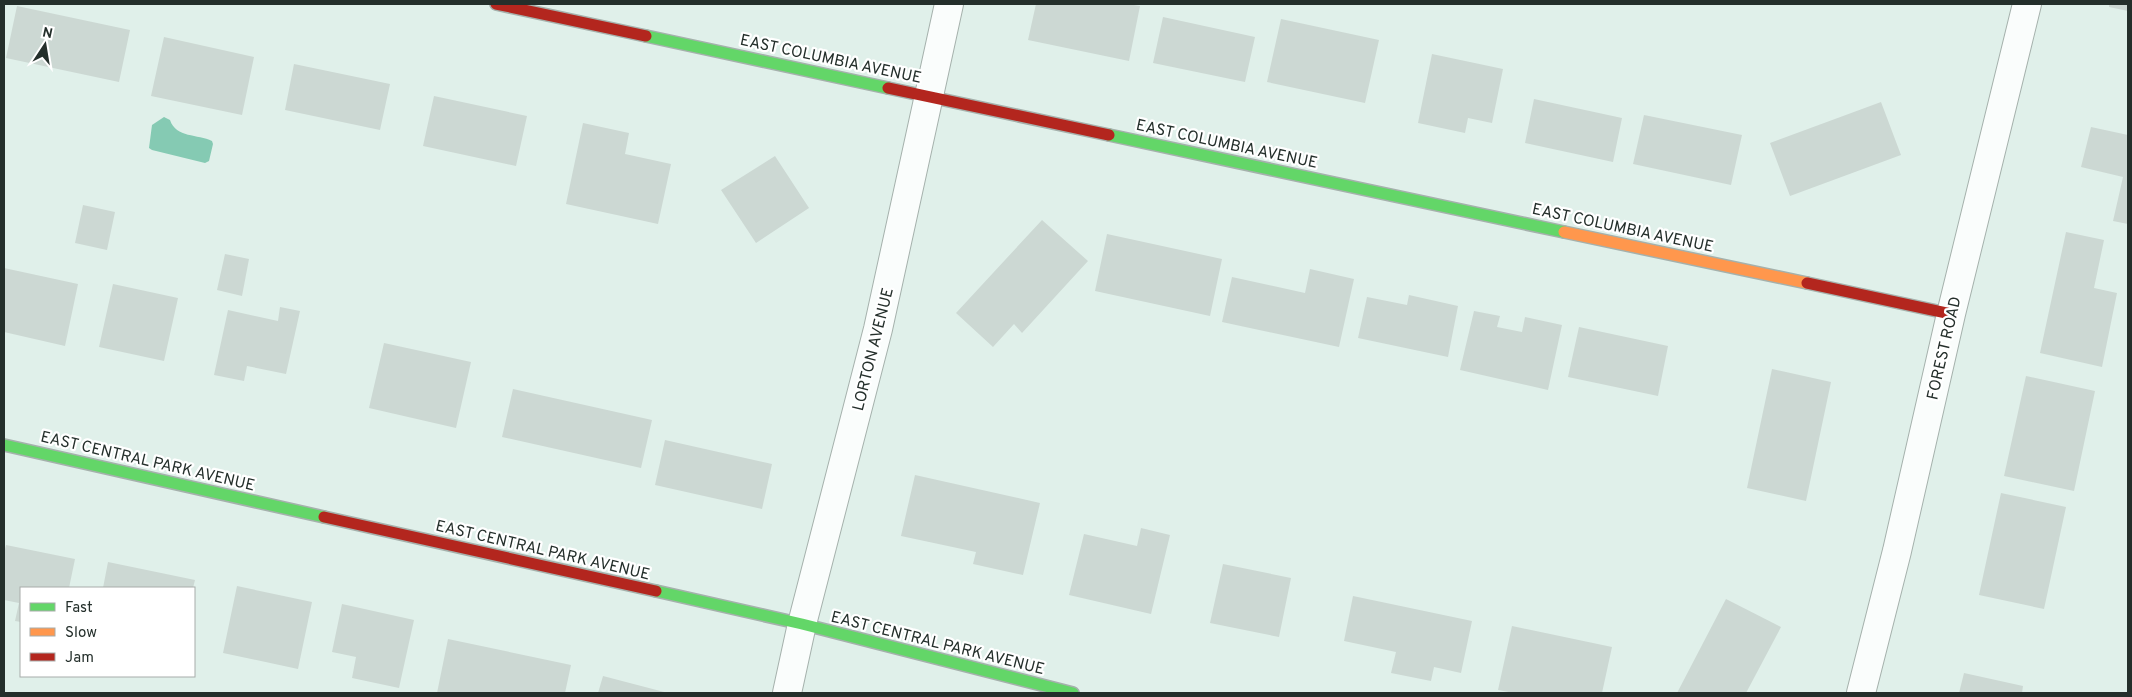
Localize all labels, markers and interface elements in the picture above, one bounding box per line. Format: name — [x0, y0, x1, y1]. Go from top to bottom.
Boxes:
north arrow — [20, 20, 70, 70]
text: N — [41, 24, 54, 43]
street label: EAST COLUMBIA AVENUE — [738, 31, 923, 89]
street label: EAST COLUMBIA AVENUE — [1134, 116, 1319, 174]
street label: EAST COLUMBIA AVENUE — [1530, 200, 1715, 258]
street label: LORTON AVENUE — [849, 286, 899, 413]
street label: FOREST ROAD — [1923, 295, 1967, 402]
street label: EAST CENTRAL PARK AVENUE — [38, 428, 257, 496]
street label: EAST CENTRAL PARK AVENUE — [433, 517, 652, 585]
legend — [20, 587, 195, 677]
text: Fast — [65, 599, 93, 618]
street label: EAST CENTRAL PARK AVENUE — [829, 608, 1046, 680]
text: Slow — [65, 624, 97, 643]
text: Jam — [65, 649, 94, 668]

